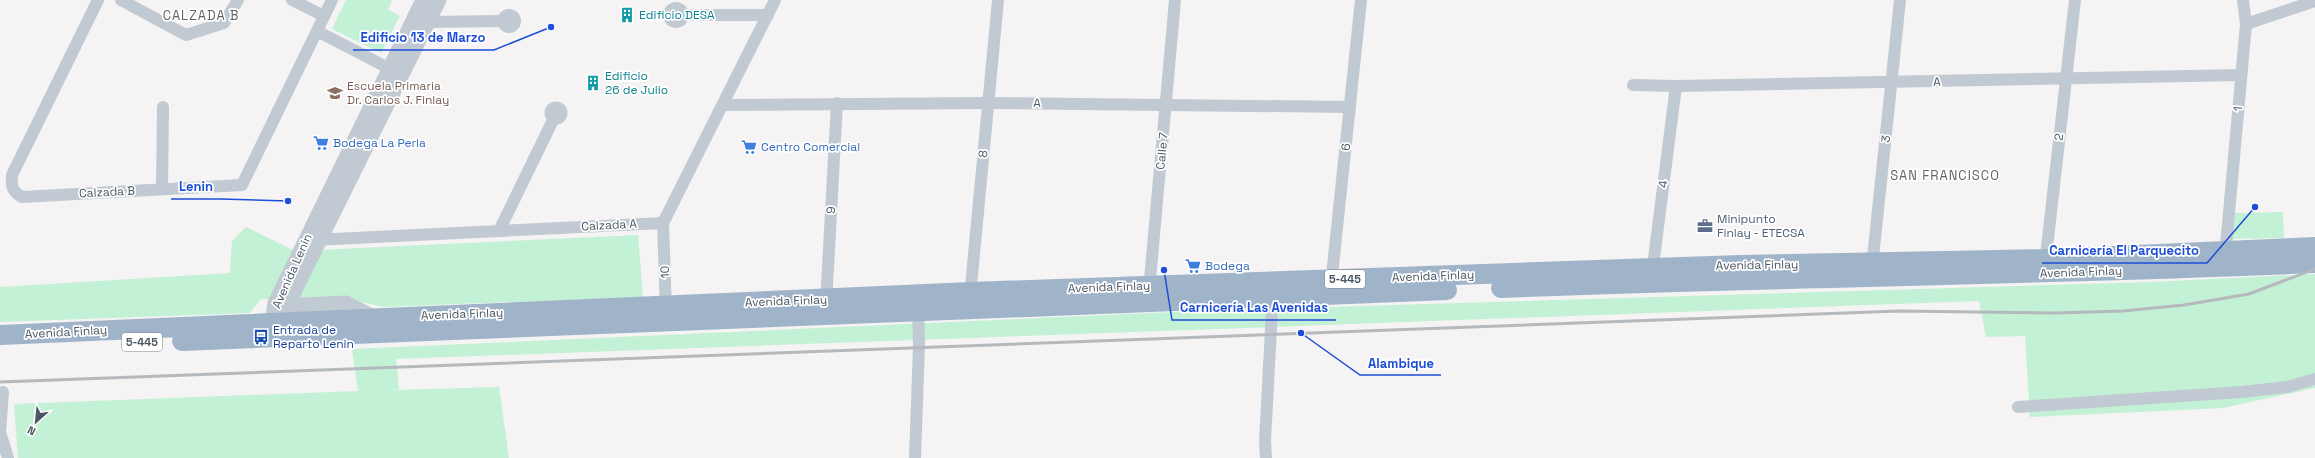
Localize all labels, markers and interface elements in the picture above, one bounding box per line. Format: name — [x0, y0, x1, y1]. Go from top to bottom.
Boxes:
building icon: Edificio DESA — [618, 6, 636, 24]
district label: CALZADA B — [163, 7, 239, 24]
place label: Edificio DESA — [639, 7, 715, 23]
callout: Edificio 13 de Marzo — [353, 25, 494, 50]
text: Edificio 13 de Marzo — [361, 29, 486, 46]
place label: Edificio 26 de Julio — [605, 68, 668, 98]
building icon: Edificio 26 de Julio — [584, 74, 602, 92]
street label: A — [1933, 74, 1941, 90]
place label: Escuela Primaria Dr. Carlos J. Finlay — [347, 78, 449, 108]
school or university icon: Escuela Primaria Dr. Carlos J. Finlay — [326, 84, 344, 102]
street label: A — [1033, 95, 1041, 111]
street label: 1 — [2230, 106, 2246, 112]
street label: Calle 7 — [1152, 131, 1172, 170]
street label: 2 — [2051, 133, 2067, 141]
supermarket icon: Bodega La Perla — [312, 134, 330, 152]
place label: Bodega La Perla — [333, 135, 426, 151]
street label: 3 — [1878, 135, 1894, 143]
supermarket icon: Centro Comercial — [740, 138, 758, 156]
place label: Centro Comercial — [761, 139, 860, 155]
street label: 6 — [1338, 143, 1354, 151]
street label: 8 — [975, 150, 991, 158]
district label: SAN FRANCISCO — [1890, 167, 2000, 184]
callout: Lenin — [171, 174, 221, 199]
text: Lenin — [179, 178, 213, 195]
street label: 4 — [1655, 179, 1671, 189]
street label: Calzada B — [79, 183, 136, 201]
street label: 9 — [823, 206, 839, 214]
place label: Minipunto Finlay - ETECSA — [1717, 211, 1805, 241]
street label: Calzada A — [581, 216, 638, 234]
office icon: Minipunto Finlay - ETECSA — [1696, 217, 1714, 235]
street label: Avenida Lenin — [268, 231, 316, 311]
callout: Carnicería El Parquecito — [2042, 238, 2207, 263]
text: Carnicería El Parquecito — [2049, 242, 2199, 259]
street label: Avenida Finlay — [1716, 256, 1798, 274]
supermarket icon: Bodega — [1184, 257, 1202, 275]
place label: Bodega — [1205, 258, 1250, 274]
street label: Avenida Finlay — [2039, 263, 2123, 281]
street label: 10 — [657, 265, 673, 279]
street label: Avenida Finlay — [1391, 267, 1475, 285]
road number: 5-445 — [1325, 270, 1365, 288]
street label: Avenida Finlay — [1067, 278, 1151, 296]
street label: Avenida Finlay — [744, 292, 828, 310]
callout: Carnicería Las Avenidas — [1172, 295, 1336, 320]
text: Carnicería Las Avenidas — [1180, 299, 1328, 316]
street label: Avenida Finlay — [420, 305, 504, 323]
street label: Avenida Finlay — [24, 322, 108, 342]
place label: Entrada de Reparto Lenin — [273, 322, 354, 352]
bus stop icon: Entrada de Reparto Lenin — [252, 328, 270, 346]
road number: 5-445 — [122, 333, 162, 351]
callout: Alambique — [1360, 350, 1441, 375]
text: Alambique — [1368, 355, 1434, 372]
north arrow — [16, 402, 56, 442]
text: N — [25, 423, 38, 439]

